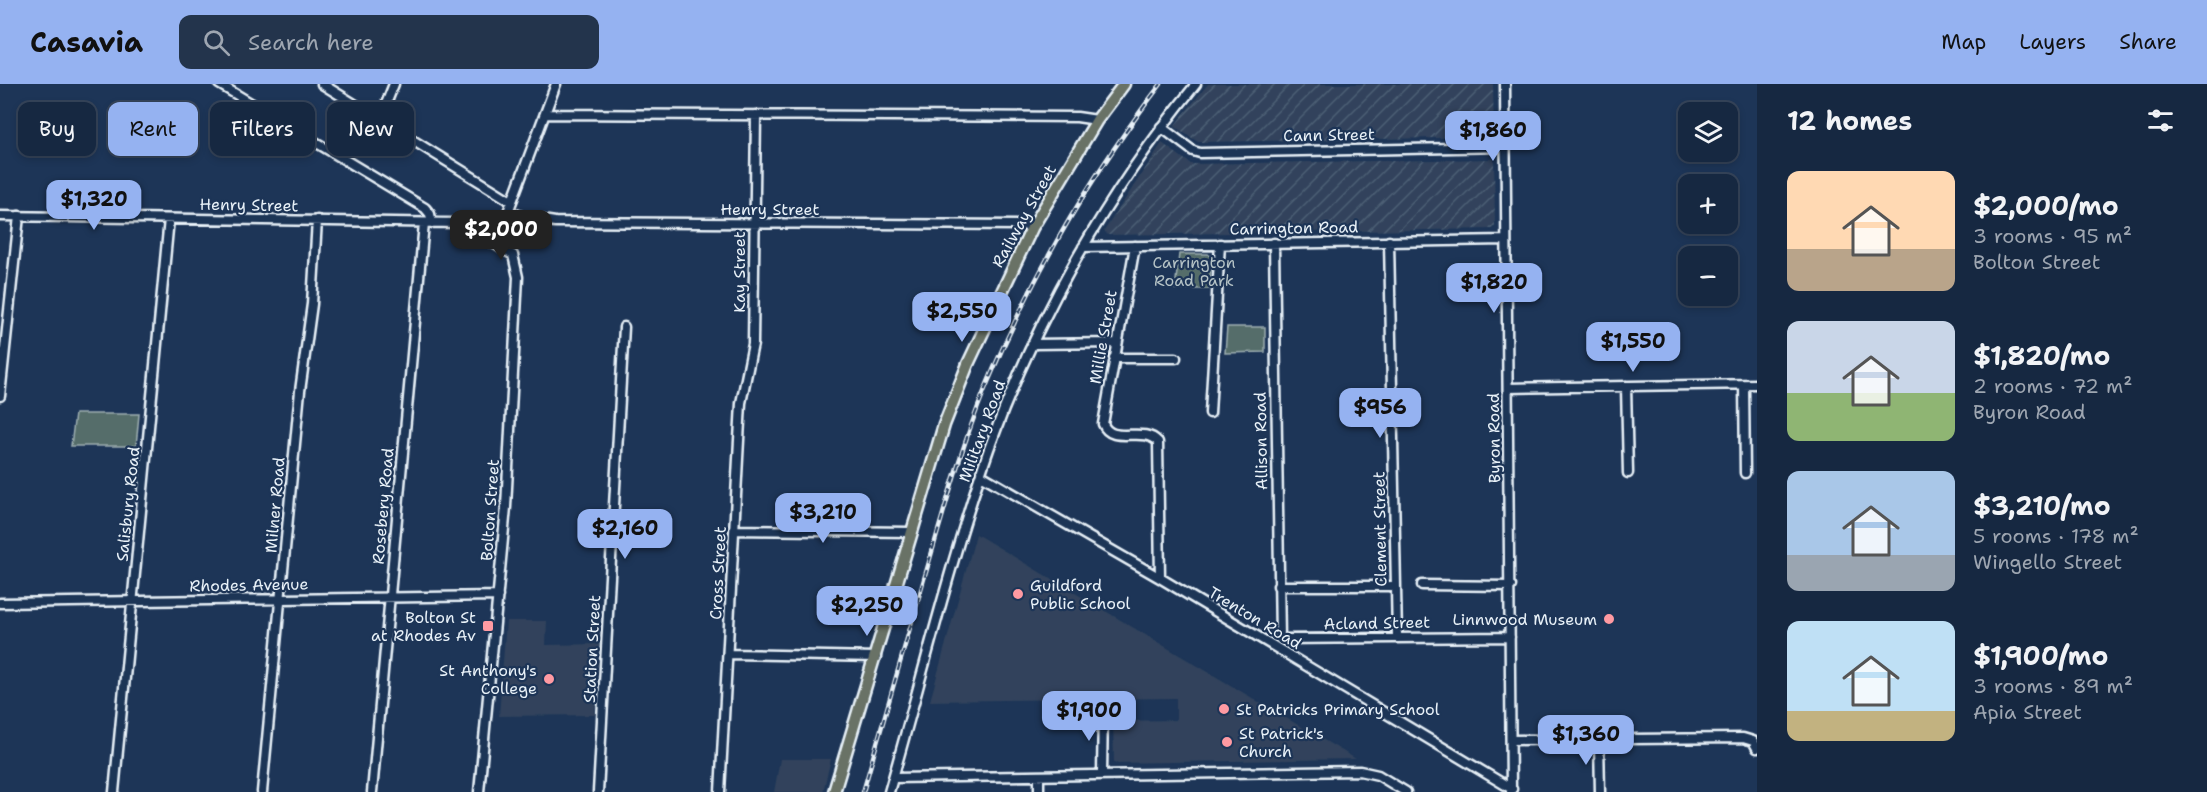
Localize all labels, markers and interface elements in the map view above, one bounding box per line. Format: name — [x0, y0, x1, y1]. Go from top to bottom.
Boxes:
search box — [179, 15, 599, 69]
text: Casavia — [30, 23, 143, 61]
icon: search — [200, 26, 233, 59]
text: Search here — [248, 28, 374, 57]
text: Map — [1941, 28, 1986, 56]
text: Layers — [2019, 28, 2086, 56]
text: Share — [2119, 28, 2177, 56]
chip: Buy — [18, 102, 96, 156]
chip: Rent — [108, 102, 198, 156]
chip: Filters — [210, 102, 315, 156]
chip: New — [327, 102, 414, 156]
map controls — [1678, 102, 1738, 306]
button: layers — [1678, 102, 1738, 162]
text: 12 homes — [1787, 103, 1912, 138]
icon: filters — [2144, 104, 2177, 137]
pin: $1,860 — [1444, 111, 1542, 162]
text: $1,860 — [1459, 117, 1527, 143]
street label: Cann Street — [1283, 124, 1375, 146]
street label: Railway Street — [987, 161, 1061, 271]
button: + — [1678, 174, 1738, 234]
pin: $1,320 — [45, 180, 143, 231]
text: $1,320 — [60, 186, 128, 212]
text: $2,000/mo — [1973, 188, 2119, 223]
street label: Henry Street — [199, 194, 299, 216]
icon: home — [1835, 195, 1907, 267]
street label: Henry Street — [721, 199, 819, 220]
pin: $2,000 — [452, 210, 550, 261]
text: $2,000 — [464, 216, 538, 242]
street label: Carrington Road — [1229, 216, 1359, 240]
text: 3 rooms · 95 m² — [1973, 223, 2132, 249]
street label: Kay Street — [729, 231, 750, 313]
button: − — [1678, 246, 1738, 306]
text: Bolton Street — [1973, 249, 2101, 275]
park label: Carrington Road Park — [1152, 252, 1236, 291]
pin: $1,820 — [1445, 263, 1543, 314]
text: $1,820 — [1460, 269, 1528, 295]
street label: Millie Street — [1084, 288, 1122, 386]
pin: $2,550 — [913, 292, 1011, 343]
text: $2,550 — [926, 298, 998, 324]
pin: $1,550 — [1584, 322, 1682, 373]
text: $1,550 — [1600, 328, 1666, 354]
text: $1,820/mo — [1973, 338, 2110, 373]
icon: home — [1835, 345, 1907, 417]
text: 2 rooms · 72 m² — [1973, 373, 2132, 399]
street label: Military Road — [954, 377, 1010, 485]
pin: $956 — [1344, 388, 1416, 439]
street label: Allison Road — [1250, 392, 1272, 490]
street label: Byron Road — [1483, 393, 1505, 483]
text: $956 — [1353, 394, 1407, 420]
text: Byron Road — [1973, 399, 2086, 425]
street label: Salisbury Road — [112, 445, 144, 563]
street label: Rosebery Road — [367, 447, 399, 565]
street label: Milner Road — [260, 456, 290, 554]
street label: Bolton Street — [476, 458, 504, 562]
street label: Clement Street — [1368, 471, 1392, 587]
text: $3,210/mo — [1973, 488, 2111, 523]
pin: $3,210 — [774, 493, 872, 544]
icon: home — [1835, 495, 1907, 567]
text: $3,210 — [789, 499, 857, 525]
pin: $2,160 — [576, 509, 674, 560]
text: $2,160 — [591, 515, 659, 541]
text: 5 rooms · 178 m² — [1973, 523, 2139, 549]
street label: Cross Street — [705, 526, 731, 620]
text: Wingello Street — [1973, 549, 2122, 575]
street label: Rhodes Avenue — [189, 573, 309, 597]
place label: Guildford Public School — [1030, 575, 1131, 614]
street label: Trenton Road — [1204, 582, 1306, 654]
pin: $2,250 — [818, 586, 916, 637]
marker: Guildford Public School — [1011, 587, 1025, 601]
text: $2,250 — [831, 592, 903, 618]
street label: Station Street — [579, 595, 605, 703]
place label: Bolton St at Rhodes Av — [371, 607, 476, 646]
place label: Linnwood Museum — [1452, 609, 1597, 630]
street label: Acland Street — [1324, 612, 1430, 634]
marker: Linnwood Museum — [1602, 612, 1616, 626]
marker: Bolton St at Rhodes Av — [481, 619, 495, 633]
text: $1,900/mo — [1973, 638, 2108, 673]
icon: home — [1835, 645, 1907, 717]
place label: St Anthony's College — [439, 660, 537, 699]
marker: St Anthony's College — [542, 672, 556, 686]
text: 3 rooms · 89 m² — [1973, 673, 2133, 699]
pin: $1,900 — [1040, 691, 1138, 742]
text: $1,900 — [1056, 697, 1122, 723]
place label: St Patricks Primary School — [1236, 699, 1440, 720]
text: Apia Street — [1973, 699, 2082, 725]
marker: St Patricks Primary School — [1217, 702, 1231, 716]
pin: $1,360 — [1537, 715, 1635, 766]
text: $1,360 — [1552, 721, 1620, 747]
place label: St Patrick's Church — [1239, 723, 1324, 762]
marker: St Patrick's Church — [1220, 735, 1234, 749]

